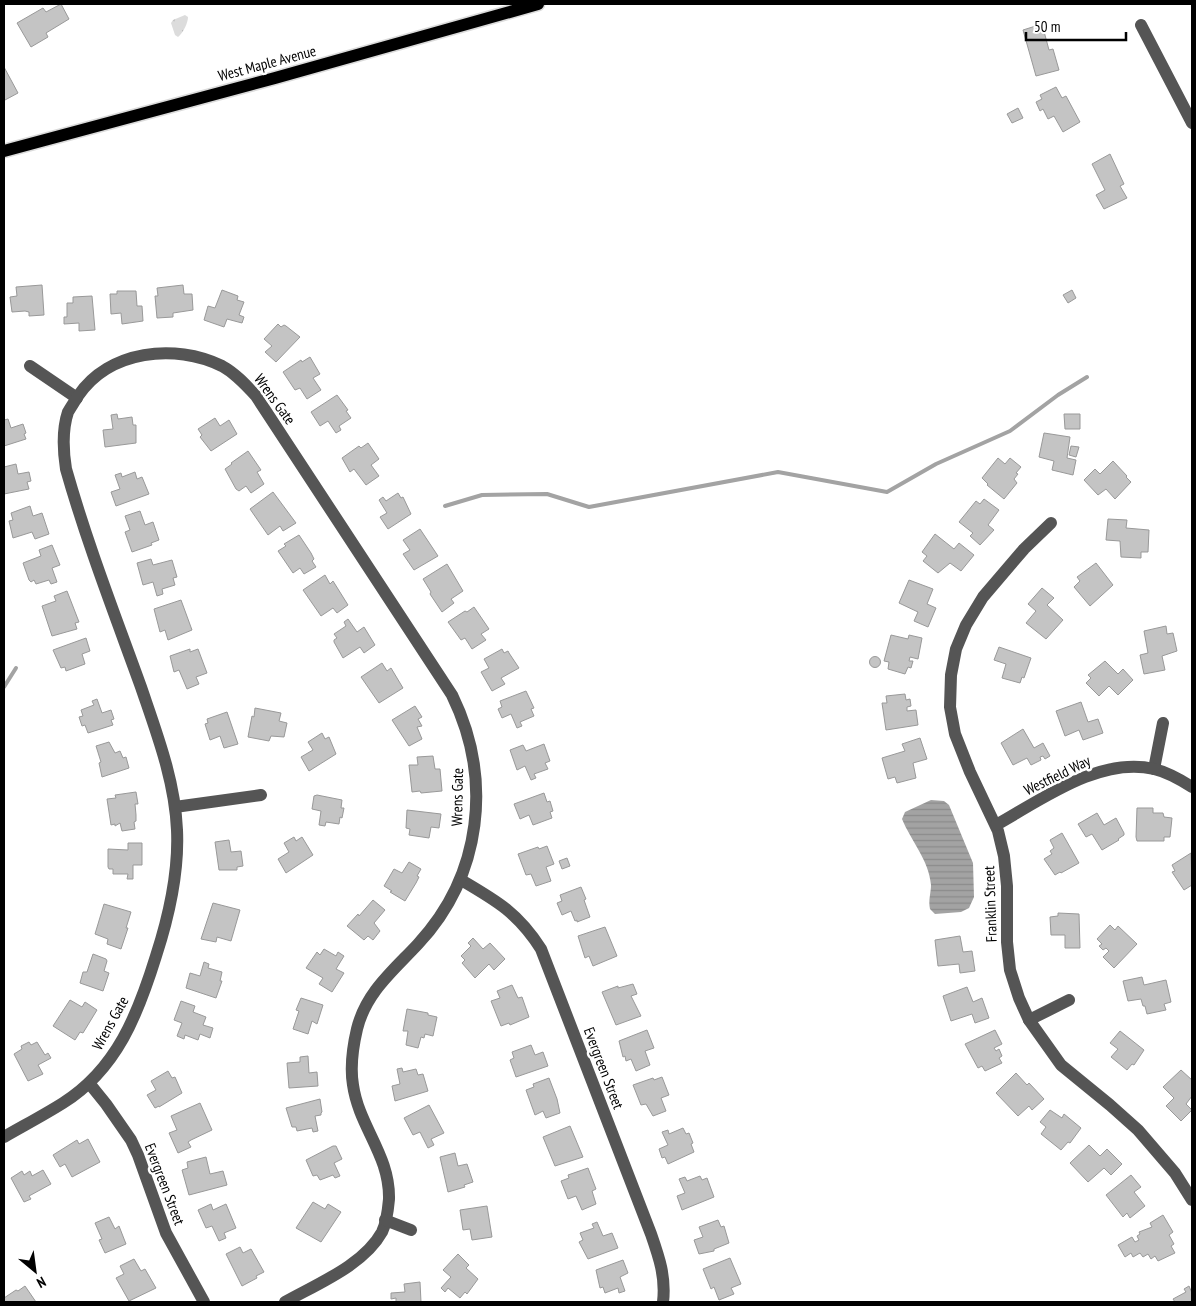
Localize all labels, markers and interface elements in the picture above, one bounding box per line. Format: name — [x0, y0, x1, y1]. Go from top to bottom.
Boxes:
scale bar — [1026, 10, 1126, 42]
text: 50 m — [1034, 17, 1060, 36]
street label: West Maple Avenue — [216, 41, 318, 85]
street label: Wrens Gate — [250, 370, 300, 428]
street label: Westfield Way — [1021, 751, 1094, 799]
street label: Wrens Gate — [447, 768, 467, 826]
street label: Franklin Street — [979, 866, 1001, 942]
street label: Wrens Gate — [88, 993, 132, 1053]
street label: Evergreen Street — [580, 1024, 628, 1112]
street label: Evergreen Street — [141, 1140, 189, 1228]
north arrow — [10, 1246, 60, 1296]
text: N — [34, 1273, 49, 1292]

